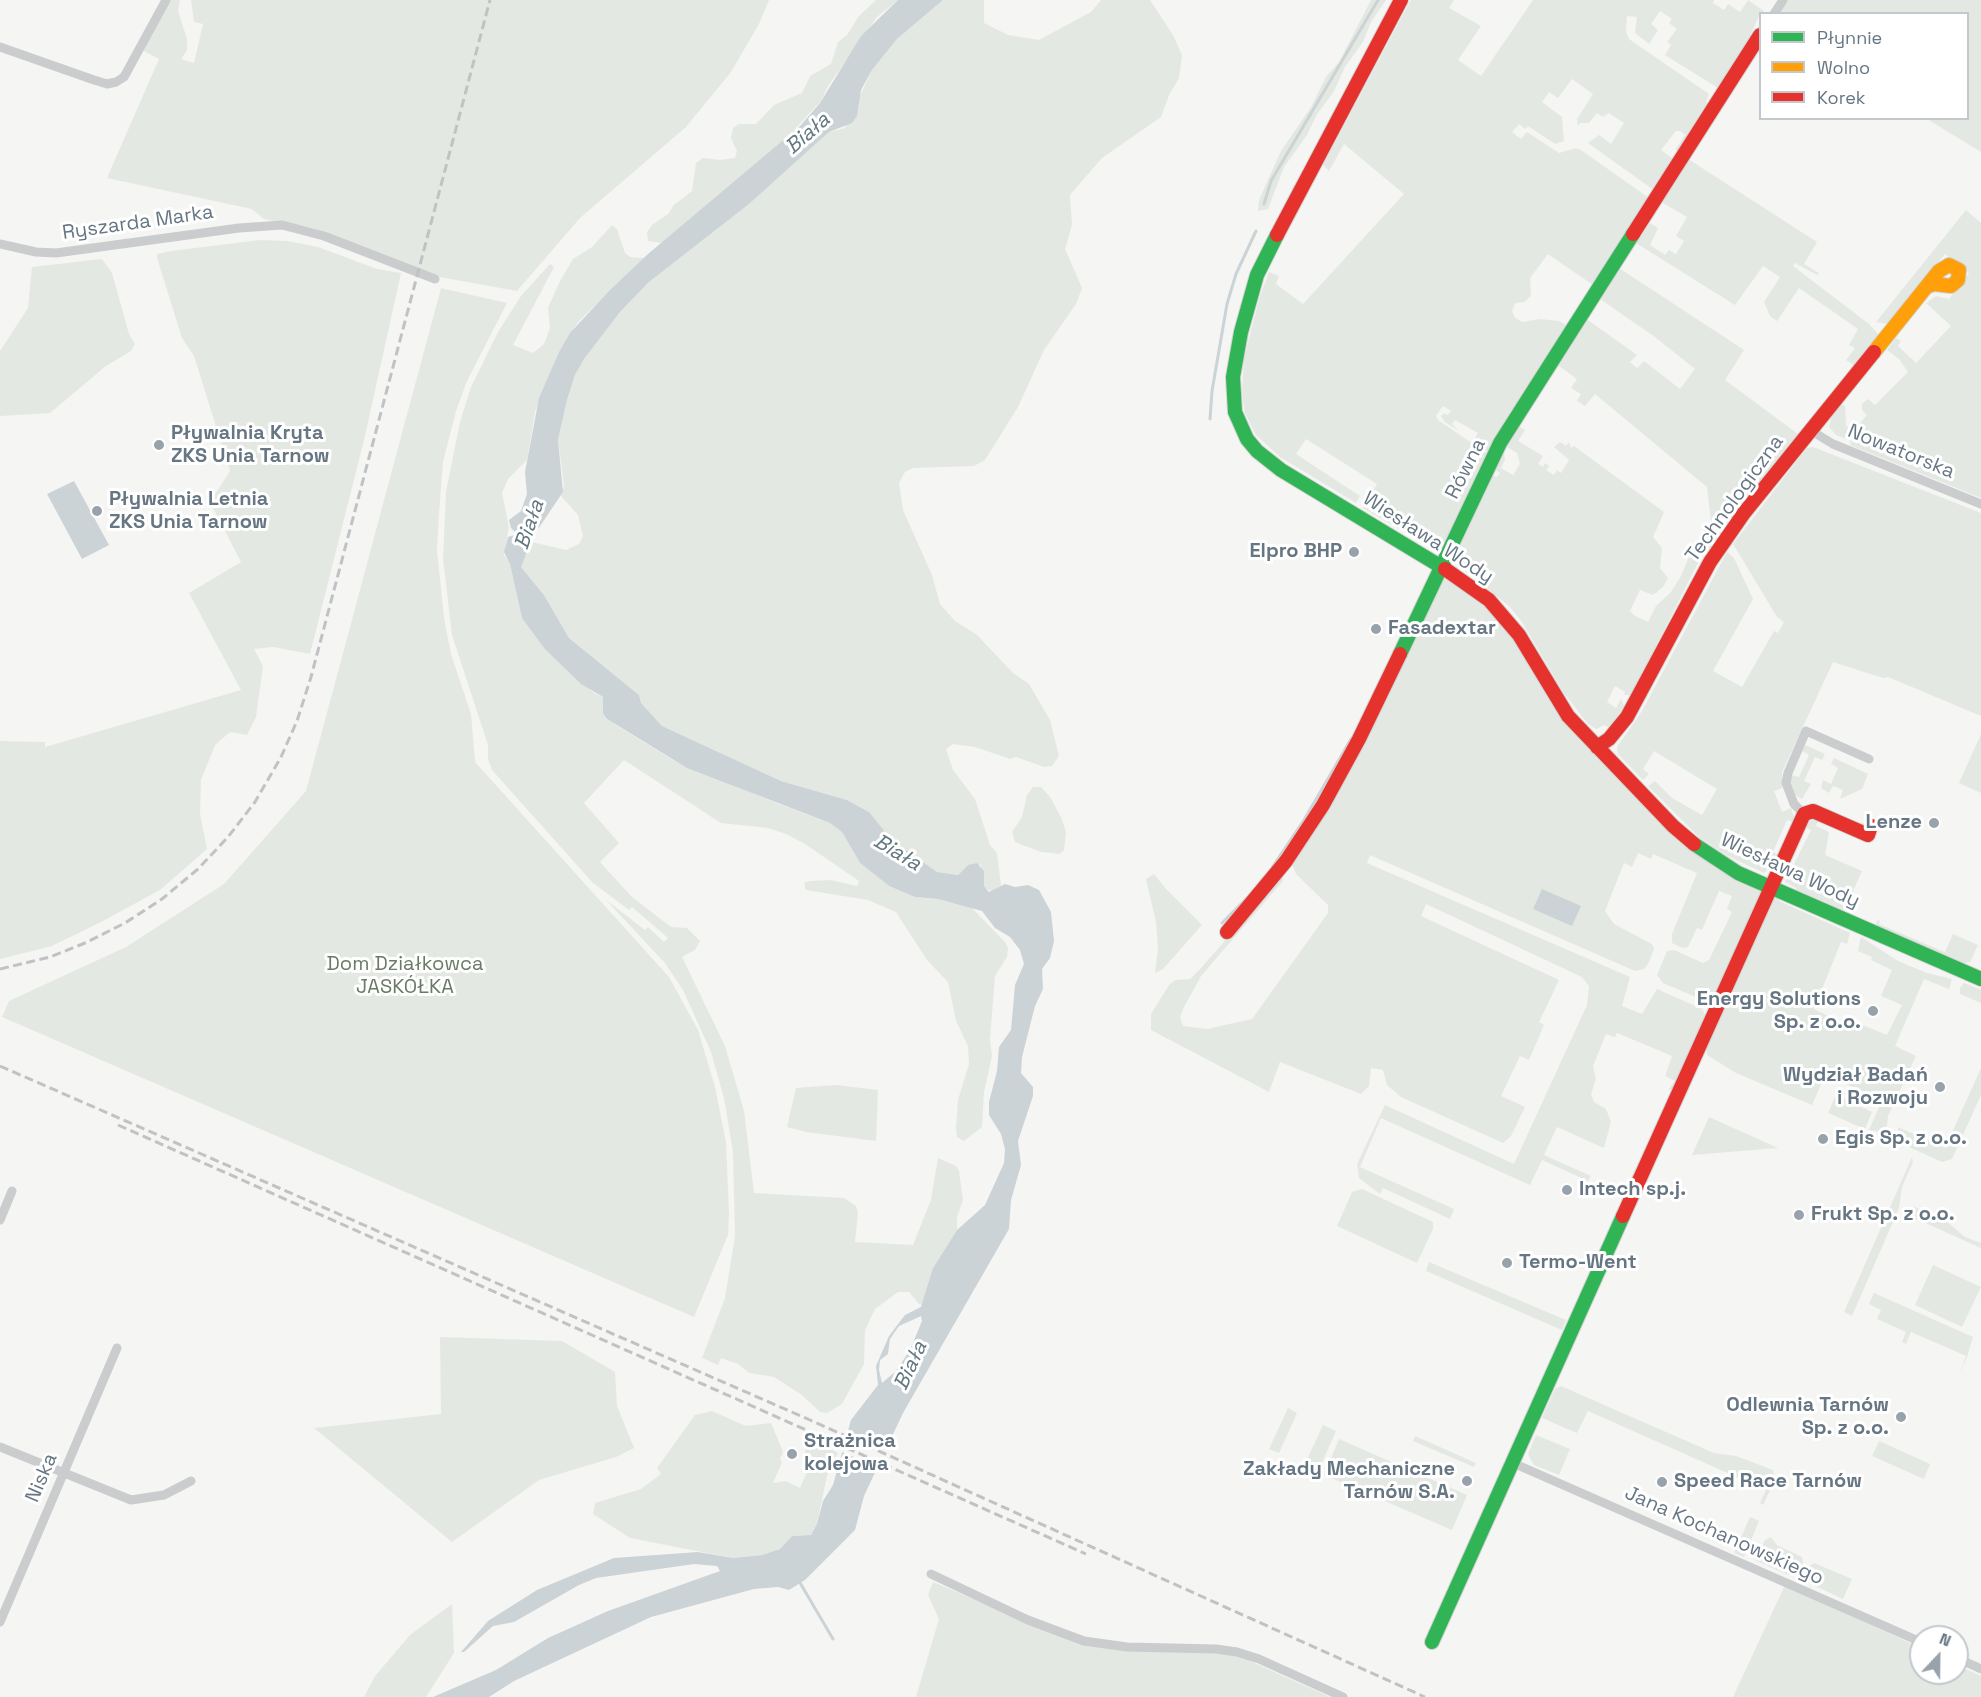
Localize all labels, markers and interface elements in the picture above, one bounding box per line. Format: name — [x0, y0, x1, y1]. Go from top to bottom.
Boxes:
legend — [1759, 12, 1969, 120]
text: Płynnie — [1817, 26, 1882, 49]
text: Wolno — [1817, 56, 1870, 79]
text: Korek — [1817, 86, 1866, 109]
water label: Biała — [781, 108, 835, 160]
street label: Ryszarda Marka — [61, 201, 215, 245]
street label: Nowatorska — [1844, 420, 1958, 484]
place label: Pływalnia Kryta ZKS Unia Tarnow — [171, 422, 330, 469]
street label: Technologiczna — [1681, 431, 1789, 567]
street label: Równa — [1441, 435, 1491, 503]
marker: Pływalnia Kryta ZKS Unia Tarnow — [152, 438, 166, 452]
street label: Wiesława Wody — [1358, 487, 1498, 589]
place label: Pływalnia Letnia ZKS Unia Tarnow — [109, 488, 268, 535]
water label: Biała — [510, 497, 550, 553]
marker: Pływalnia Letnia ZKS Unia Tarnow — [90, 504, 104, 518]
place label: Elpro BHP — [1249, 540, 1342, 564]
marker: Elpro BHP — [1347, 545, 1361, 559]
place label: Fasadextar — [1388, 617, 1496, 641]
marker: Fasadextar — [1369, 622, 1383, 636]
place label: Lenze — [1866, 811, 1922, 835]
marker: Lenze — [1927, 816, 1941, 830]
street label: Wiesława Wody — [1717, 828, 1863, 914]
water label: Biała — [869, 829, 925, 877]
park label: Dom Działkowca JASKÓŁKA — [327, 953, 483, 1000]
place label: Energy Solutions Sp. z o.o. — [1697, 988, 1861, 1035]
marker: Energy Solutions Sp. z o.o. — [1866, 1004, 1880, 1018]
place label: Wydział Badań i Rozwoju — [1783, 1064, 1928, 1111]
marker: Wydział Badań i Rozwoju — [1933, 1080, 1947, 1094]
place label: Egis Sp. z o.o. — [1835, 1127, 1967, 1151]
marker: Egis Sp. z o.o. — [1816, 1132, 1830, 1146]
place label: Intech sp.j. — [1579, 1178, 1686, 1202]
marker: Intech sp.j. — [1560, 1183, 1574, 1197]
place label: Frukt Sp. z o.o. — [1811, 1203, 1955, 1227]
marker: Frukt Sp. z o.o. — [1792, 1208, 1806, 1222]
place label: Termo-Went — [1519, 1251, 1637, 1275]
marker: Termo-Went — [1500, 1256, 1514, 1270]
water label: Biała — [889, 1338, 933, 1394]
place label: Odlewnia Tarnów Sp. z o.o. — [1726, 1394, 1889, 1441]
marker: Odlewnia Tarnów Sp. z o.o. — [1894, 1410, 1908, 1424]
place label: Strażnica kolejowa — [804, 1430, 896, 1477]
marker: Strażnica kolejowa — [785, 1447, 799, 1461]
street label: Niska — [21, 1450, 63, 1506]
place label: Zakłady Mechaniczne Tarnów S.A. — [1243, 1458, 1455, 1505]
place label: Speed Race Tarnów — [1674, 1470, 1862, 1494]
marker: Zakłady Mechaniczne Tarnów S.A. — [1460, 1474, 1474, 1488]
marker: Speed Race Tarnów — [1655, 1475, 1669, 1489]
street label: Jana Kochanowskiego — [1621, 1481, 1827, 1591]
north arrow — [1909, 1625, 1969, 1685]
text: N — [1936, 1628, 1954, 1651]

